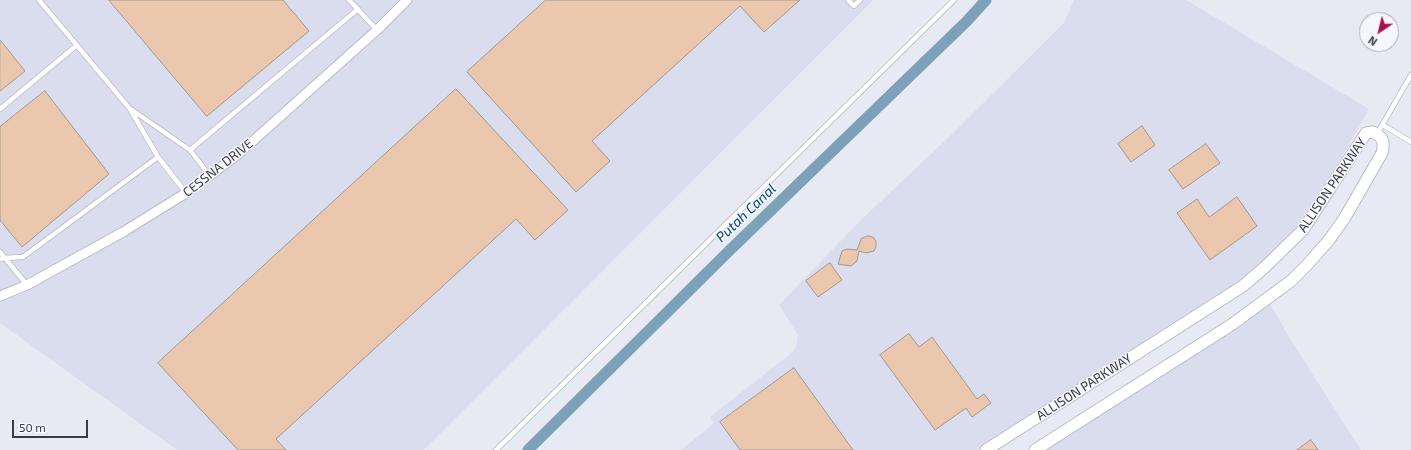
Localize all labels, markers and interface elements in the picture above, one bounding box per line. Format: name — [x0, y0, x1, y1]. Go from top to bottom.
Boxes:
north arrow — [1359, 12, 1399, 52]
text: N — [1365, 34, 1379, 49]
street label: ALLISON PARKWAY — [1295, 135, 1369, 235]
street label: CESSNA DRIVE — [180, 136, 256, 200]
water label: Putah Canal — [713, 180, 779, 246]
street label: ALLISON PARKWAY — [1033, 350, 1135, 424]
scale bar — [14, 412, 90, 438]
text: 50 m — [19, 420, 46, 434]

